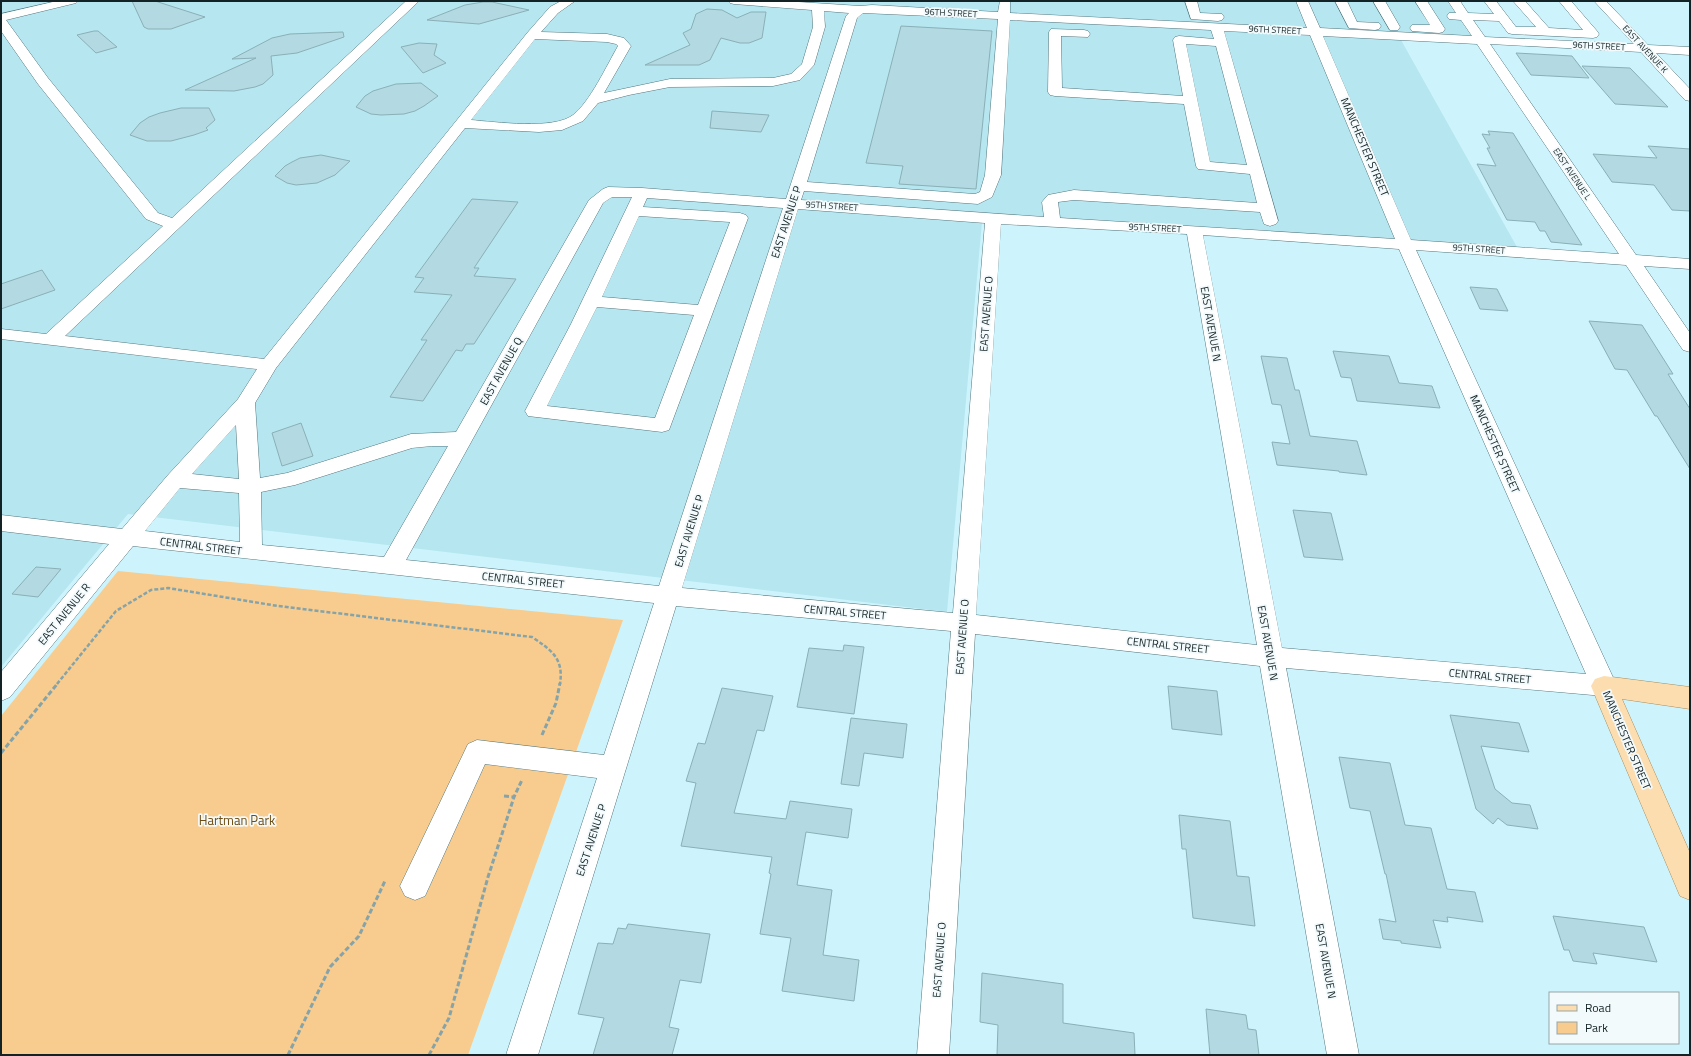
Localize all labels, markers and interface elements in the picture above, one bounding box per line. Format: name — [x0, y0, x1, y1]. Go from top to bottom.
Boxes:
street label: 96TH STREET — [924, 5, 978, 20]
street label: 96TH STREET — [1248, 22, 1302, 37]
street label: EAST AVENUE K — [1620, 22, 1671, 75]
street label: 96TH STREET — [1572, 38, 1626, 53]
street label: MANCHESTER STREET — [1337, 95, 1393, 199]
street label: EAST AVENUE L — [1550, 145, 1595, 203]
street label: EAST AVENUE P — [767, 183, 805, 260]
street label: 95TH STREET — [805, 197, 859, 214]
street label: 95TH STREET — [1128, 220, 1182, 235]
street label: 95TH STREET — [1452, 240, 1506, 257]
street label: EAST AVENUE O — [975, 276, 997, 352]
street label: EAST AVENUE N — [1197, 285, 1225, 363]
street label: EAST AVENUE Q — [476, 334, 526, 408]
street label: MANCHESTER STREET — [1466, 392, 1524, 496]
street label: EAST AVENUE P — [670, 492, 708, 569]
street label: CENTRAL STREET — [159, 533, 243, 559]
street label: CENTRAL STREET — [481, 568, 565, 592]
street label: EAST AVENUE R — [34, 580, 94, 648]
street label: EAST AVENUE O — [951, 599, 973, 675]
street label: CENTRAL STREET — [803, 600, 887, 624]
street label: EAST AVENUE N — [1254, 604, 1282, 682]
street label: CENTRAL STREET — [1126, 633, 1210, 657]
street label: CENTRAL STREET — [1448, 664, 1532, 688]
street label: MANCHESTER STREET — [1599, 688, 1655, 792]
street label: EAST AVENUE P — [572, 801, 610, 878]
park label: Hartman Park — [199, 810, 275, 830]
street label: EAST AVENUE O — [928, 922, 950, 998]
street label: EAST AVENUE N — [1312, 922, 1340, 1000]
legend — [1549, 992, 1679, 1044]
text: Road — [1585, 998, 1611, 1017]
text: Park — [1585, 1018, 1608, 1037]

